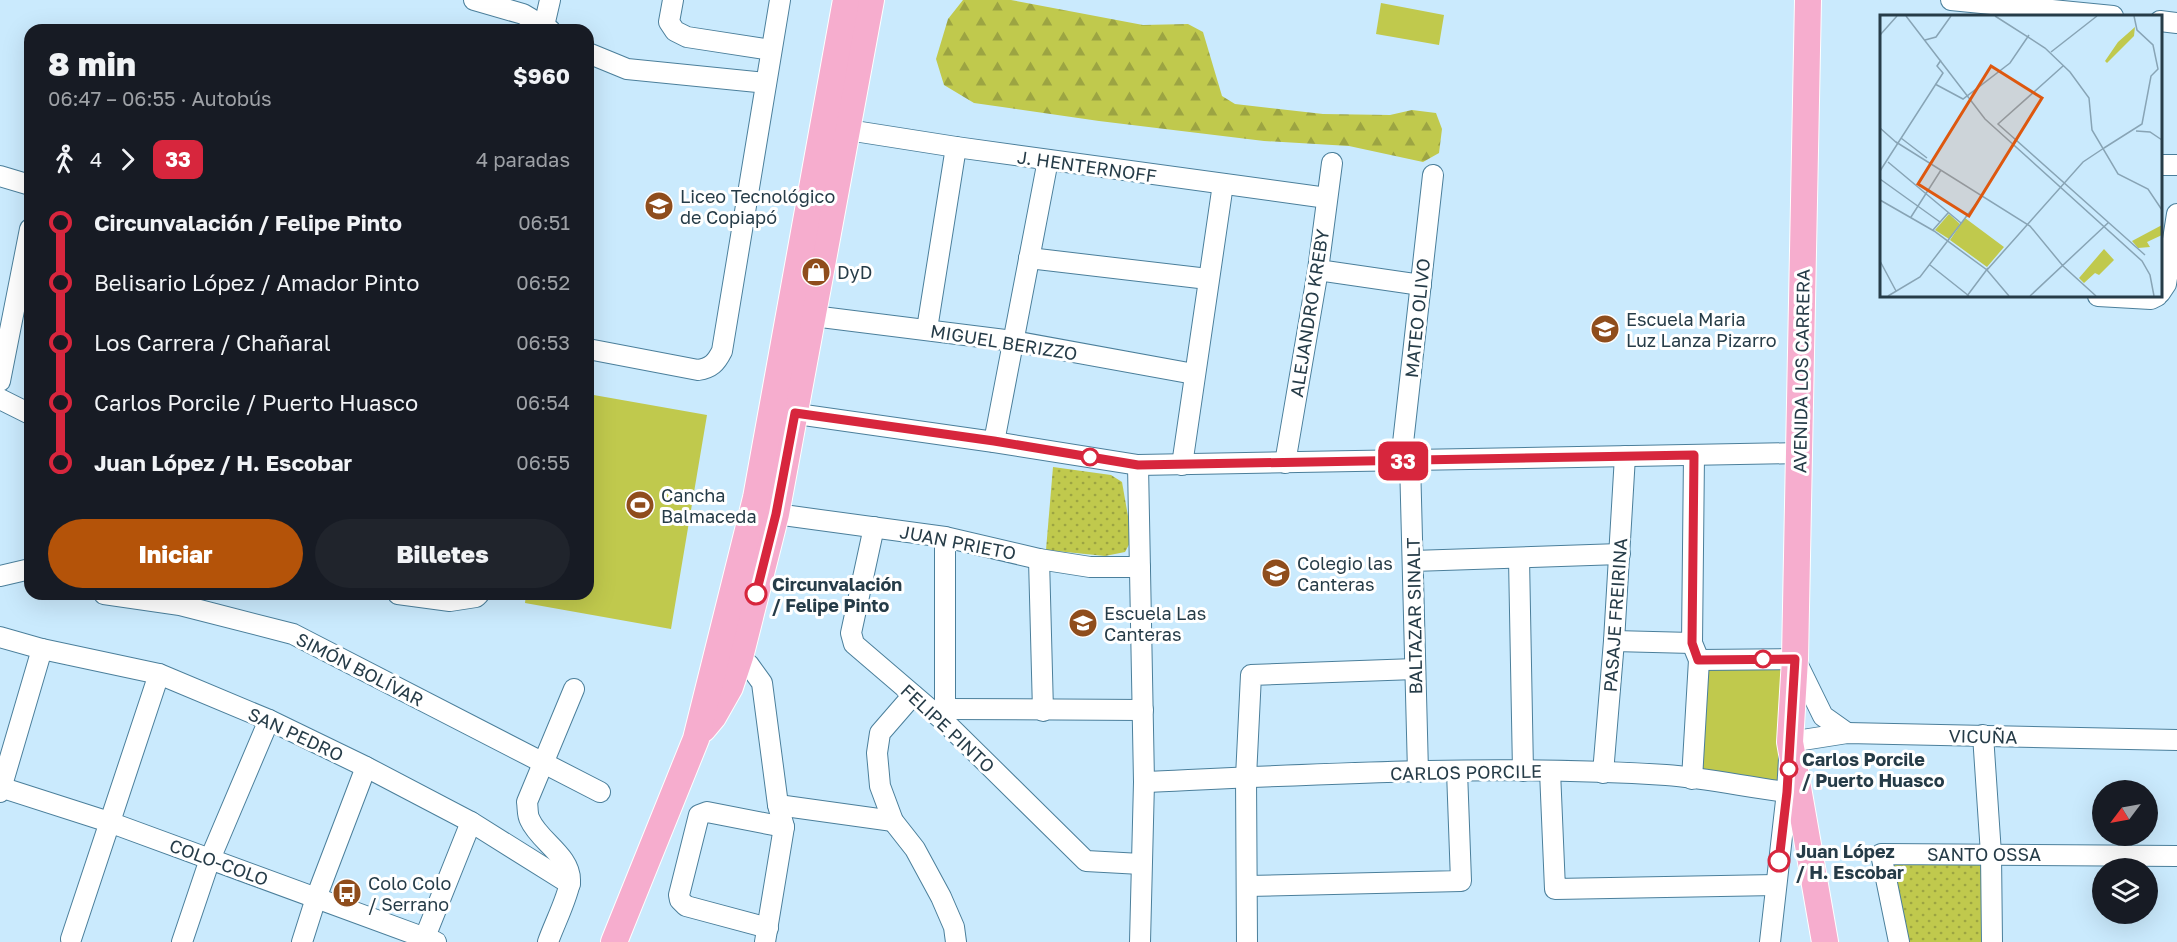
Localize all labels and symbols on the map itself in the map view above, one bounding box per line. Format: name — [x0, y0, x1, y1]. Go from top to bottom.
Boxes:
inset map — [1880, 15, 2162, 297]
street label: J. HENTERNOFF — [1016, 145, 1158, 187]
place label: Liceo Tecnológico de Copiapó — [680, 185, 835, 228]
school or university icon: Liceo Tecnológico de Copiapó — [643, 190, 675, 222]
street label: ALEJANDRO KREBY — [1285, 227, 1333, 399]
shop icon: DyD — [800, 256, 832, 288]
street label: MATEO OLIVO — [1400, 257, 1434, 379]
place label: DyD — [837, 261, 872, 283]
street label: AVENIDA LOS CARRERA — [1788, 269, 1814, 473]
place label: Escuela Maria Luz Lanza Pizarro — [1626, 308, 1777, 351]
school or university icon: Escuela Maria Luz Lanza Pizarro — [1589, 313, 1621, 345]
street label: MIGUEL BERIZZO — [929, 320, 1079, 364]
line badge: 33 — [1376, 442, 1430, 480]
unlabelled marker — [1081, 448, 1099, 466]
place label: Cancha Balmaceda — [661, 484, 757, 527]
sports icon: Cancha Balmaceda — [624, 489, 656, 521]
street label: JUAN PRIETO — [898, 520, 1018, 564]
street label: BALTAZAR SINALT — [1402, 537, 1426, 695]
street label: PASAJE FREIRINA — [1599, 537, 1631, 693]
place label: Colegio las Canteras — [1297, 552, 1393, 595]
school or university icon: Colegio las Canteras — [1260, 557, 1292, 589]
place label: Circunvalación / Felipe Pinto — [772, 573, 902, 616]
marker: Circunvalación / Felipe Pinto — [745, 583, 767, 605]
place label: Escuela Las Canteras — [1104, 602, 1206, 645]
school or university icon: Escuela Las Canteras — [1067, 607, 1099, 639]
street label: SIMÓN BOLÍVAR — [293, 627, 427, 711]
unlabelled marker — [1754, 650, 1772, 668]
street label: FELIPE PINTO — [897, 679, 999, 777]
street label: SAN PEDRO — [245, 702, 347, 766]
street label: VICUÑA — [1948, 724, 2018, 748]
place label: Carlos Porcile / Puerto Huasco — [1802, 748, 1945, 791]
street label: CARLOS PORCILE — [1390, 760, 1542, 784]
marker: Carlos Porcile / Puerto Huasco — [1780, 760, 1798, 778]
north arrow — [2092, 780, 2158, 846]
street label: COLO-COLO — [167, 834, 271, 890]
place label: Juan López / H. Escobar — [1796, 840, 1904, 883]
street label: SANTO OSSA — [1927, 843, 2041, 865]
marker: Juan López / H. Escobar — [1768, 850, 1790, 872]
place label: Colo Colo / Serrano — [368, 872, 451, 915]
bus stop icon: Colo Colo / Serrano — [331, 877, 363, 909]

